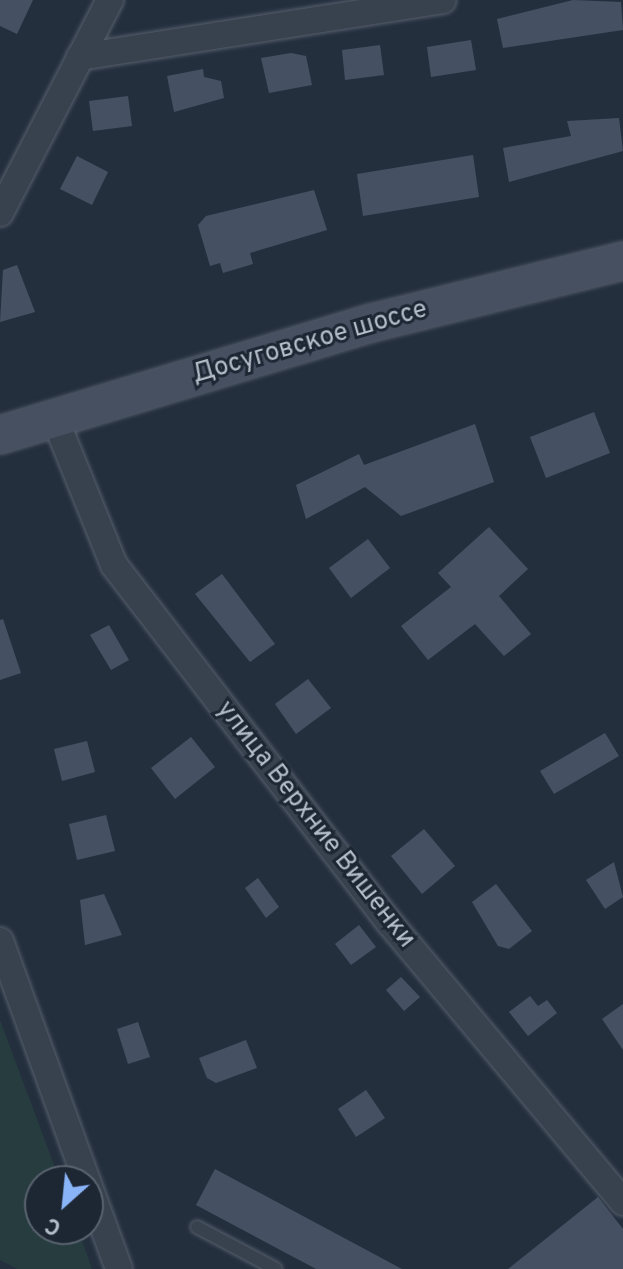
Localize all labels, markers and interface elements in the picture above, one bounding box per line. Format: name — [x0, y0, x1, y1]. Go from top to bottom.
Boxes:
street label: Досуговское шоссе — [189, 295, 431, 391]
street label: улица Верхние Вишенки — [209, 695, 421, 955]
north arrow — [24, 1165, 104, 1245]
text: С — [41, 1210, 66, 1240]

